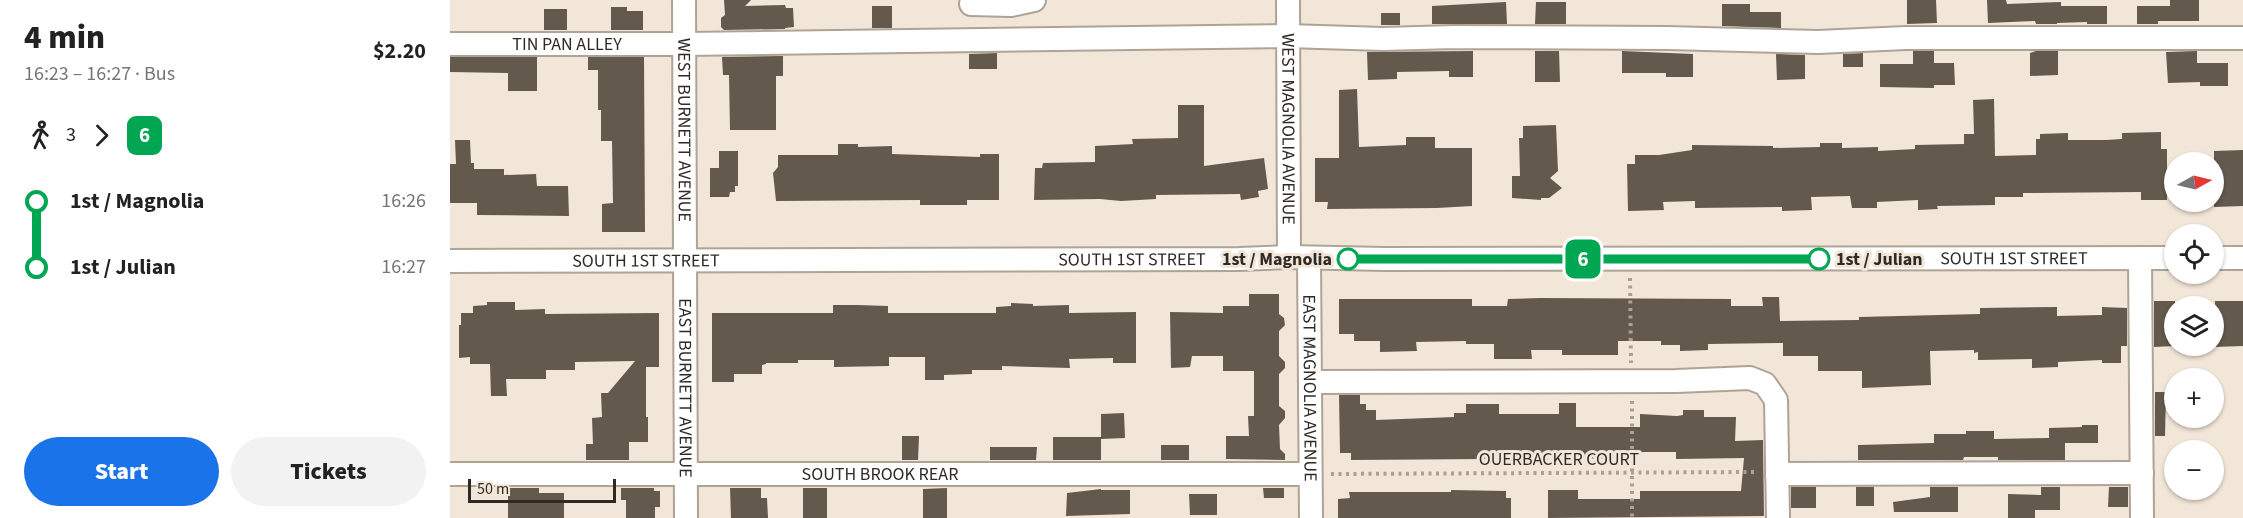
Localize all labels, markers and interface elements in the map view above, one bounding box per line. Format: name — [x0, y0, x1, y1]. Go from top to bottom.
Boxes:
text: 4 min — [24, 14, 105, 61]
street label: TIN PAN ALLEY — [512, 32, 622, 57]
street label: WEST MAGNOLIA AVENUE — [1276, 33, 1301, 225]
text: $2.20 — [373, 35, 426, 67]
street label: WEST BURNETT AVENUE — [672, 38, 697, 222]
text: 16:23 – 16:27 · Bus — [24, 60, 175, 88]
icon: walk — [24, 119, 57, 152]
icon: forward — [85, 119, 118, 152]
text: 6 — [139, 120, 150, 150]
text: 3 — [66, 121, 76, 149]
north arrow — [2164, 152, 2224, 212]
map controls — [2164, 152, 2224, 500]
text: 1st / Magnolia — [70, 185, 204, 217]
text: 16:26 — [381, 187, 426, 215]
button: locate — [2164, 224, 2224, 284]
line badge: 6 — [1564, 240, 1602, 278]
text: 6 — [1577, 244, 1589, 274]
street label: SOUTH 1ST STREET — [1940, 246, 2088, 271]
street label: SOUTH 1ST STREET — [1058, 247, 1206, 272]
place label: 1st / Magnolia — [1222, 247, 1332, 272]
place label: 1st / Julian — [1836, 247, 1923, 272]
street label: SOUTH 1ST STREET — [572, 248, 720, 273]
marker: 1st / Magnolia — [1337, 248, 1359, 270]
marker: 1st / Julian — [1808, 248, 1830, 270]
text: 1st / Julian — [70, 251, 176, 283]
text: 16:27 — [381, 253, 426, 281]
street label: EAST MAGNOLIA AVENUE — [1297, 294, 1323, 482]
button: layers — [2164, 296, 2224, 356]
street label: EAST BURNETT AVENUE — [673, 298, 698, 478]
button: + — [2164, 368, 2224, 428]
button: Start — [24, 437, 219, 506]
button: Tickets — [231, 437, 426, 506]
button: − — [2164, 440, 2224, 500]
street label: OUERBACKER COURT — [1479, 447, 1640, 472]
street label: SOUTH BROOK REAR — [802, 462, 958, 487]
scale bar — [468, 476, 616, 504]
text: 50 m — [477, 478, 509, 500]

